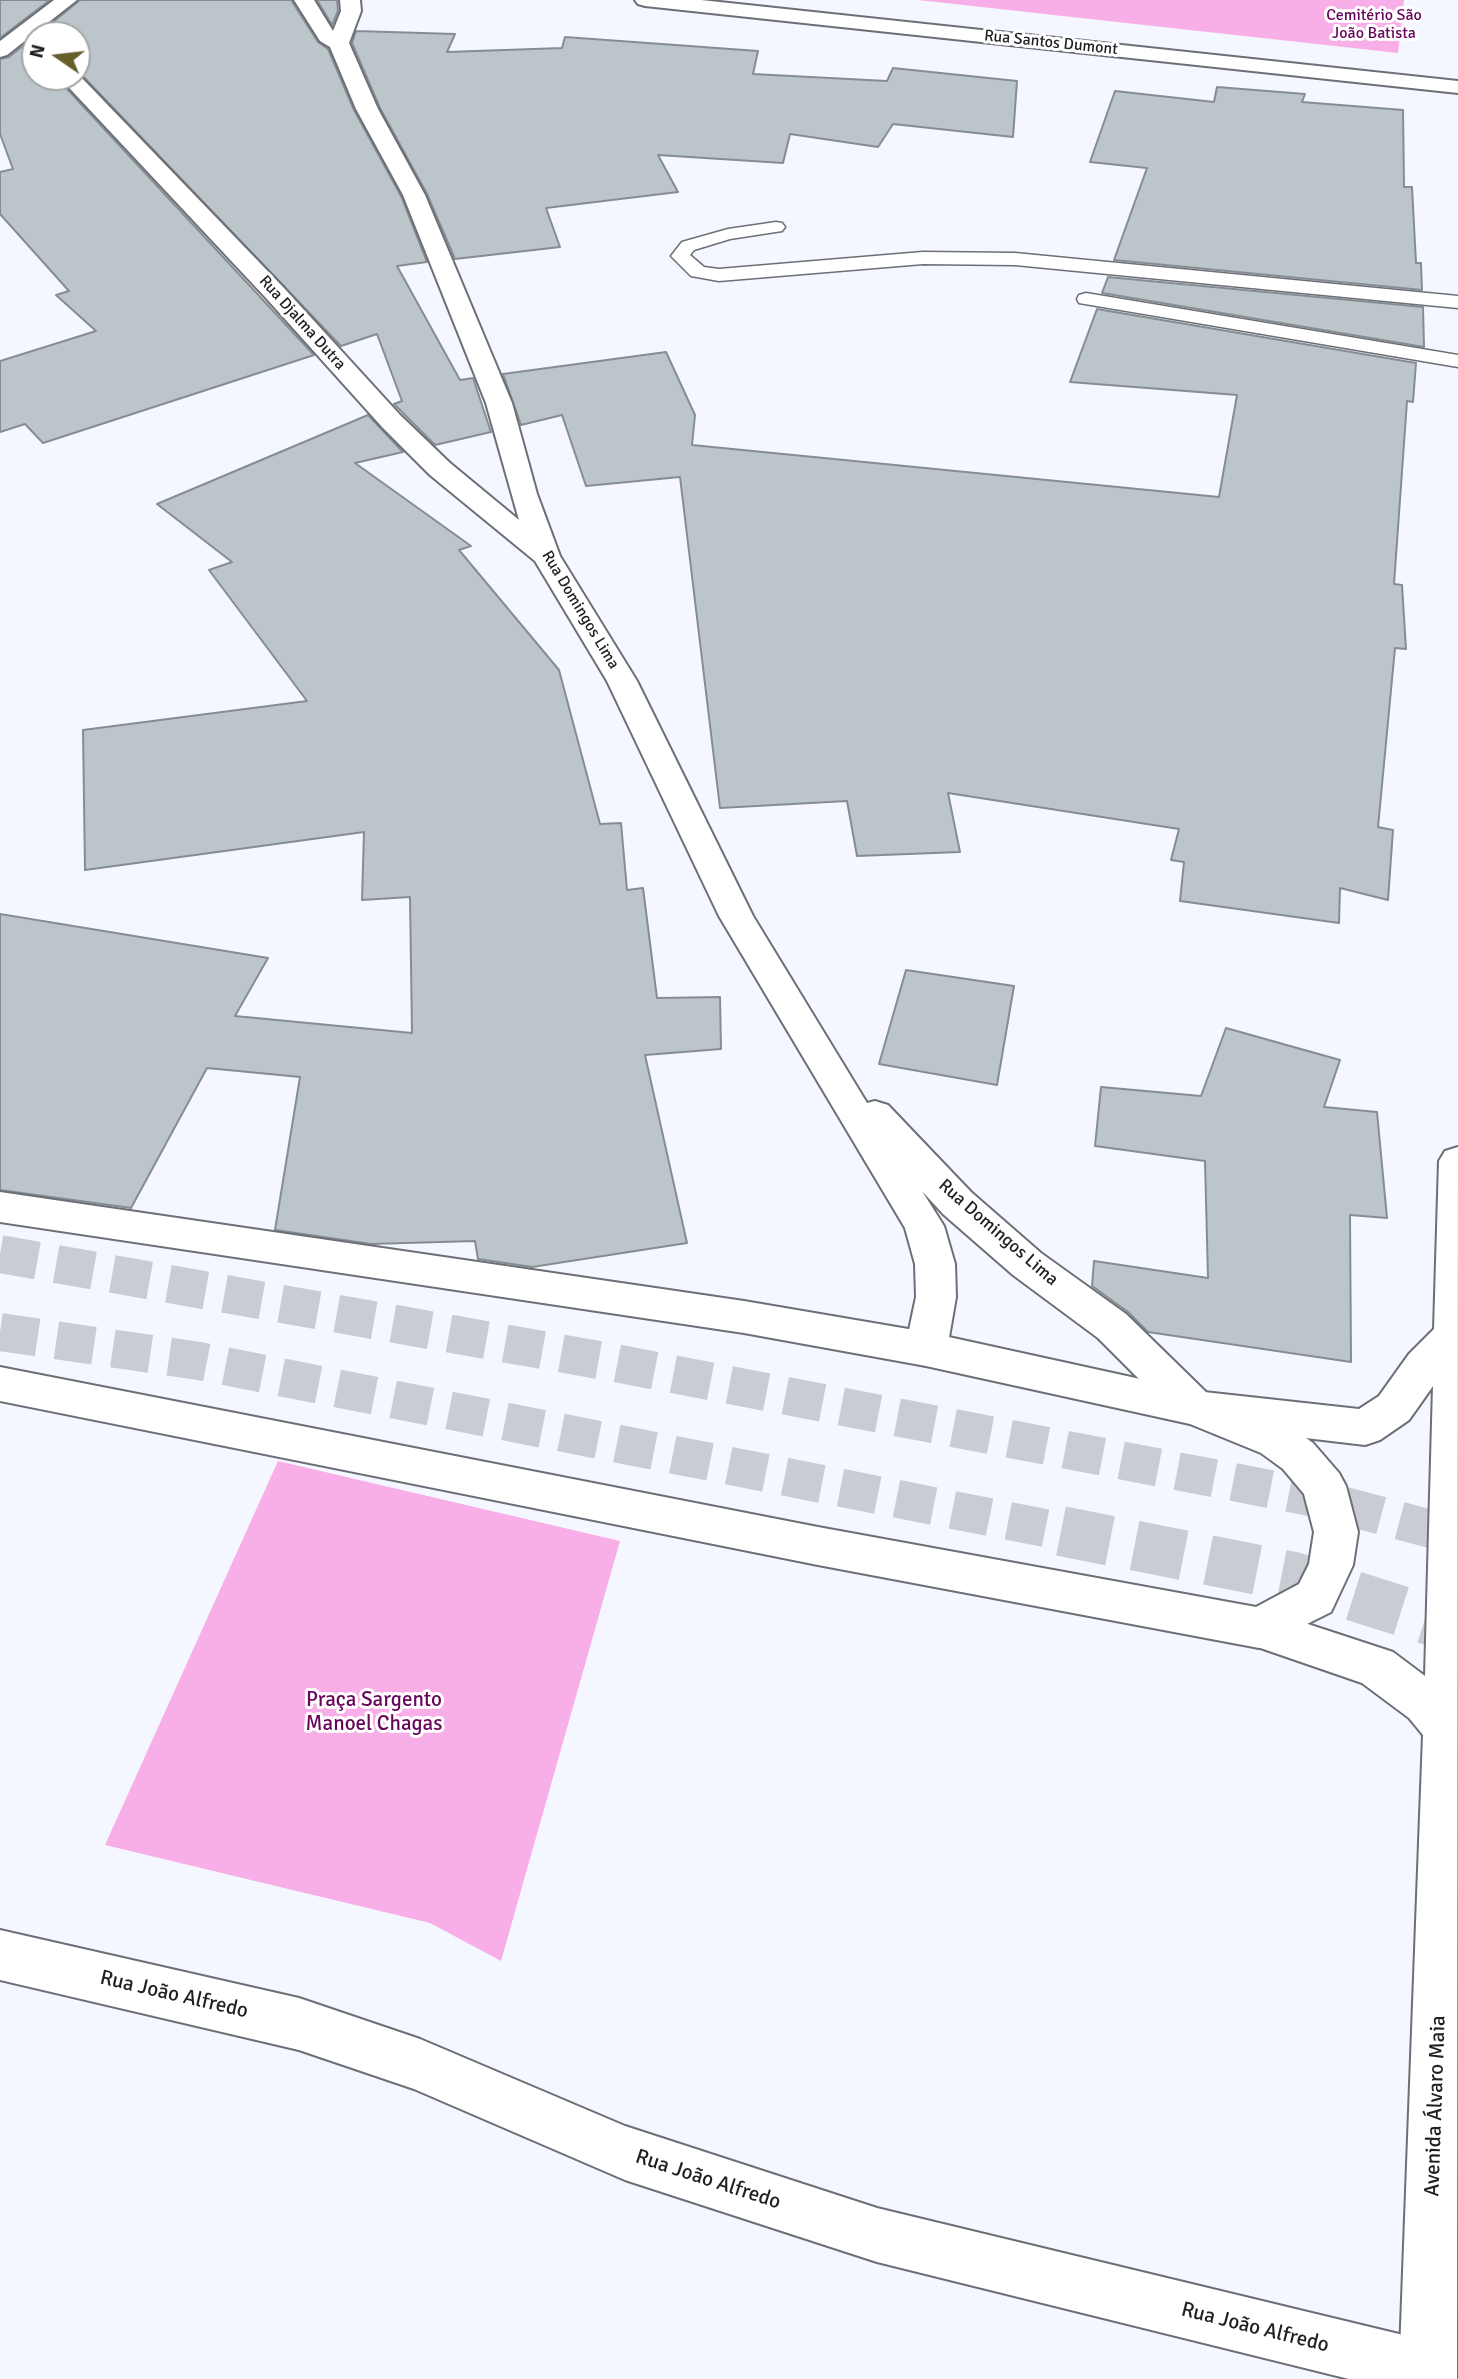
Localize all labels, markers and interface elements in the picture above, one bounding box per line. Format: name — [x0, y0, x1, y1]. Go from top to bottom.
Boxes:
park label: Cemitério São João Batista — [1326, 6, 1422, 44]
north arrow — [21, 21, 91, 91]
street label: Rua Santos Dumont — [983, 26, 1119, 60]
text: N — [24, 42, 51, 61]
street label: Rua Djalma Dutra — [255, 272, 349, 374]
street label: Rua Domingos Lima — [537, 547, 623, 673]
street label: Rua Domingos Lima — [934, 1175, 1062, 1291]
park label: Praça Sargento Manoel Chagas — [306, 1687, 442, 1737]
street label: Rua João Alfredo — [97, 1966, 251, 2024]
street label: Avenida Álvaro Maia — [1420, 2015, 1452, 2197]
street label: Rua João Alfredo — [632, 2145, 784, 2215]
street label: Rua João Alfredo — [1179, 2297, 1331, 2359]

